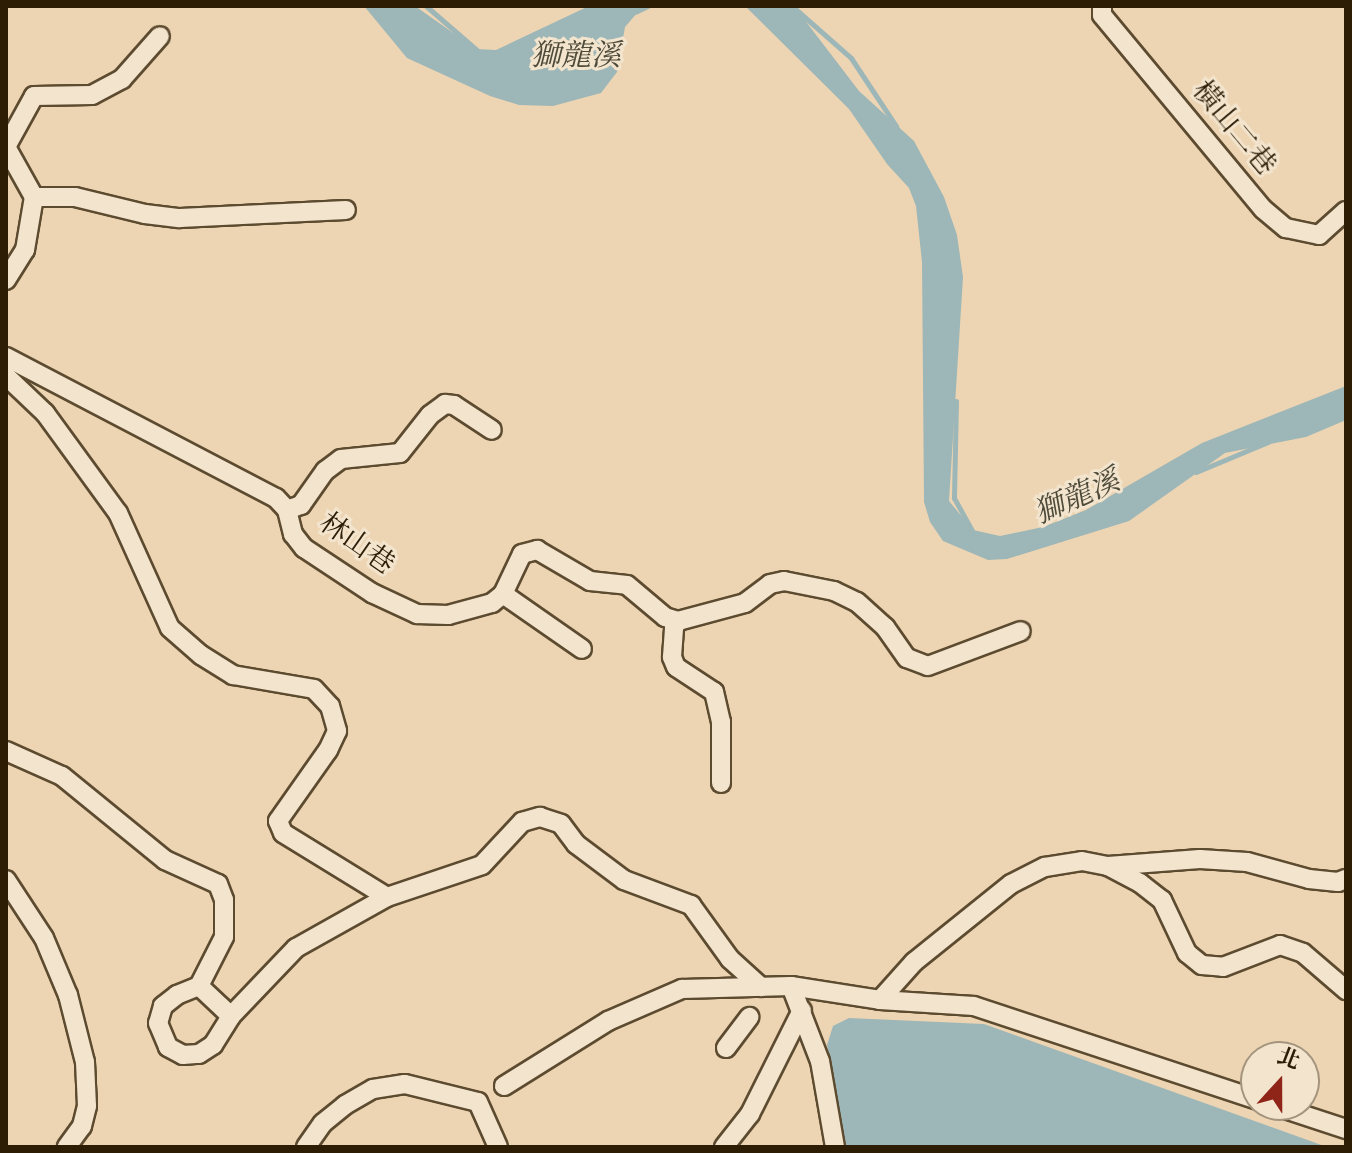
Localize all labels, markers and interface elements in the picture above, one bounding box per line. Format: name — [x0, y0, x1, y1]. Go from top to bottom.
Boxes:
water label: 獅龍溪 — [531, 40, 621, 76]
street label: 橫山二巷 — [1184, 75, 1282, 183]
water label: 獅龍溪 — [1030, 464, 1126, 534]
street label: 林山巷 — [312, 507, 400, 583]
north arrow — [1240, 1041, 1320, 1121]
text: 北 — [1272, 1042, 1304, 1079]

